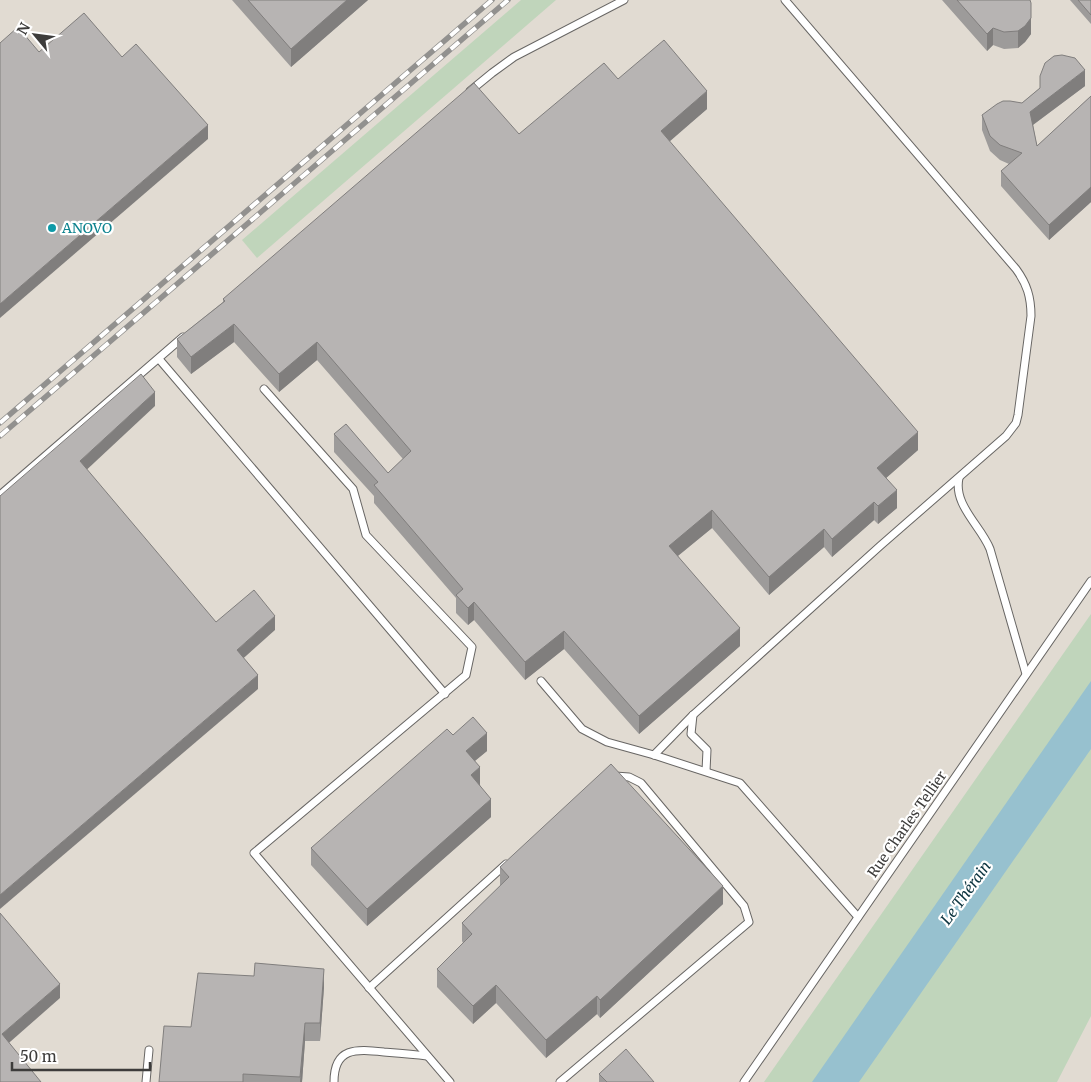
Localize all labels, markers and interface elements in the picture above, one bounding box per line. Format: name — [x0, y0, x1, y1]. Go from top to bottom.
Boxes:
north arrow — [10, 10, 60, 60]
text: N — [13, 19, 34, 38]
place label: ANOVO — [61, 219, 112, 237]
marker: ANOVO — [46, 222, 58, 234]
street label: Rue Charles Tellier — [863, 767, 951, 881]
water label: Le Thérain — [936, 857, 995, 928]
scale bar — [12, 1040, 150, 1072]
text: 50 m — [20, 1047, 57, 1066]

